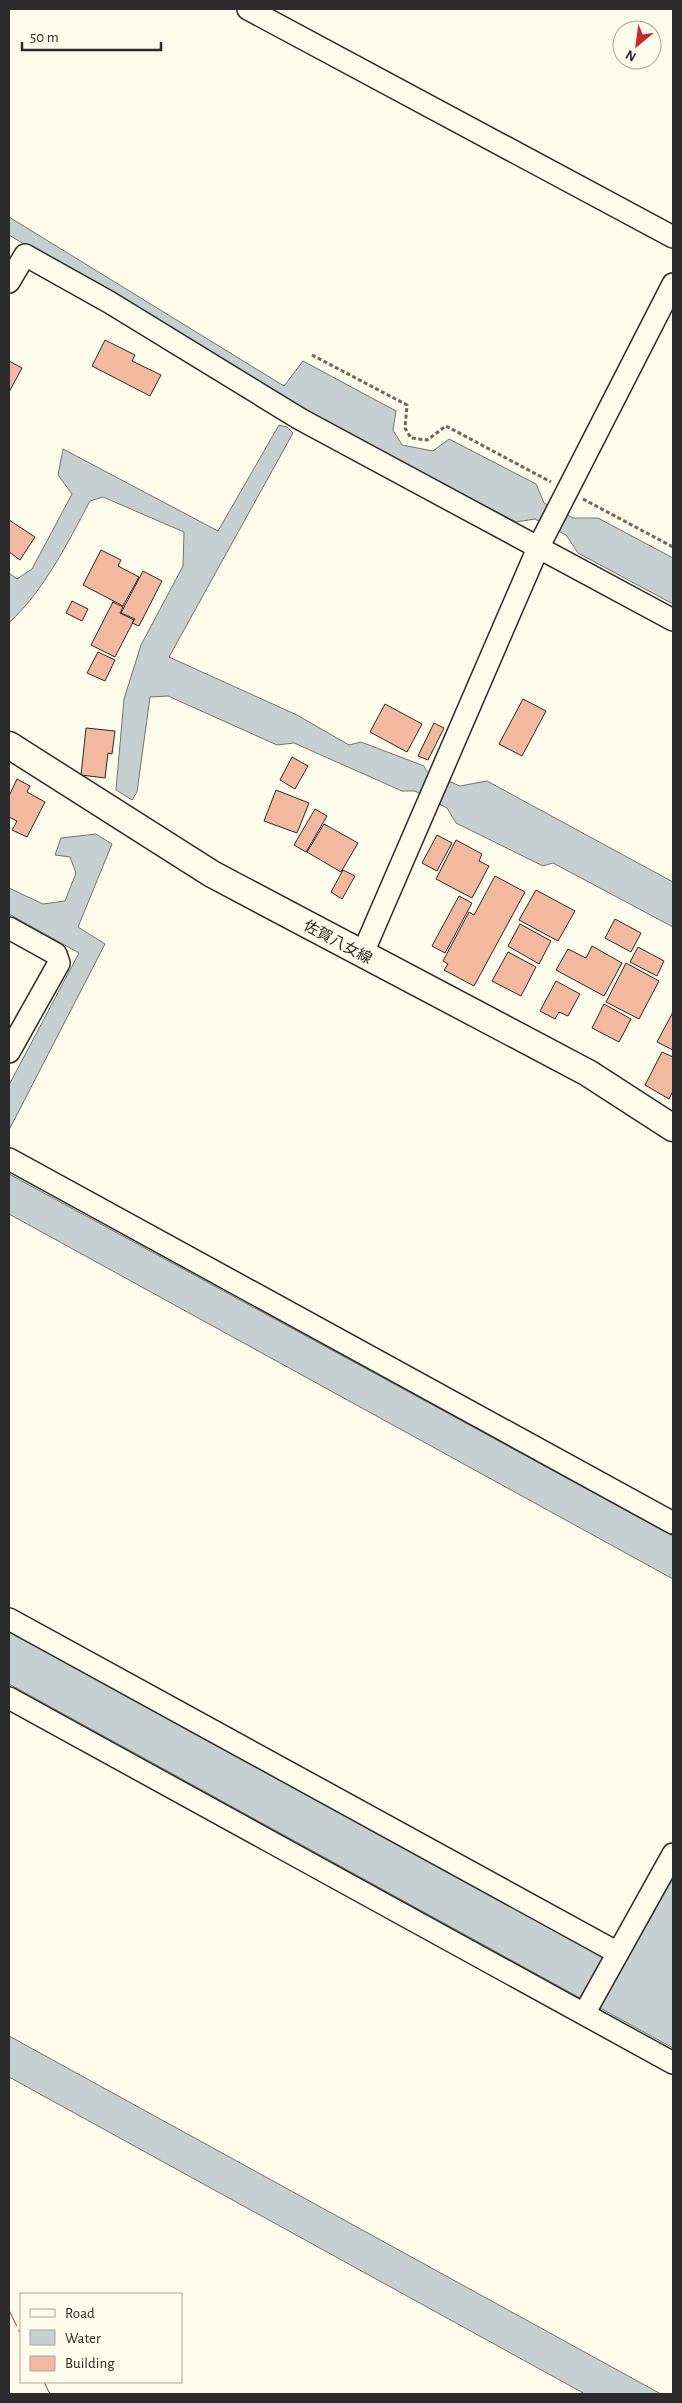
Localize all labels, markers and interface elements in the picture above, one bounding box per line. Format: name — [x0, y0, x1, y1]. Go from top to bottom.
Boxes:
scale bar — [22, 20, 161, 52]
north arrow — [612, 20, 662, 70]
text: 50 m — [30, 30, 59, 45]
text: N — [624, 47, 639, 64]
street label: 佐賀八女線 — [301, 917, 375, 967]
legend — [20, 2293, 182, 2383]
text: Road — [65, 2306, 95, 2321]
text: Water — [65, 2331, 101, 2346]
text: Building — [65, 2356, 115, 2371]

